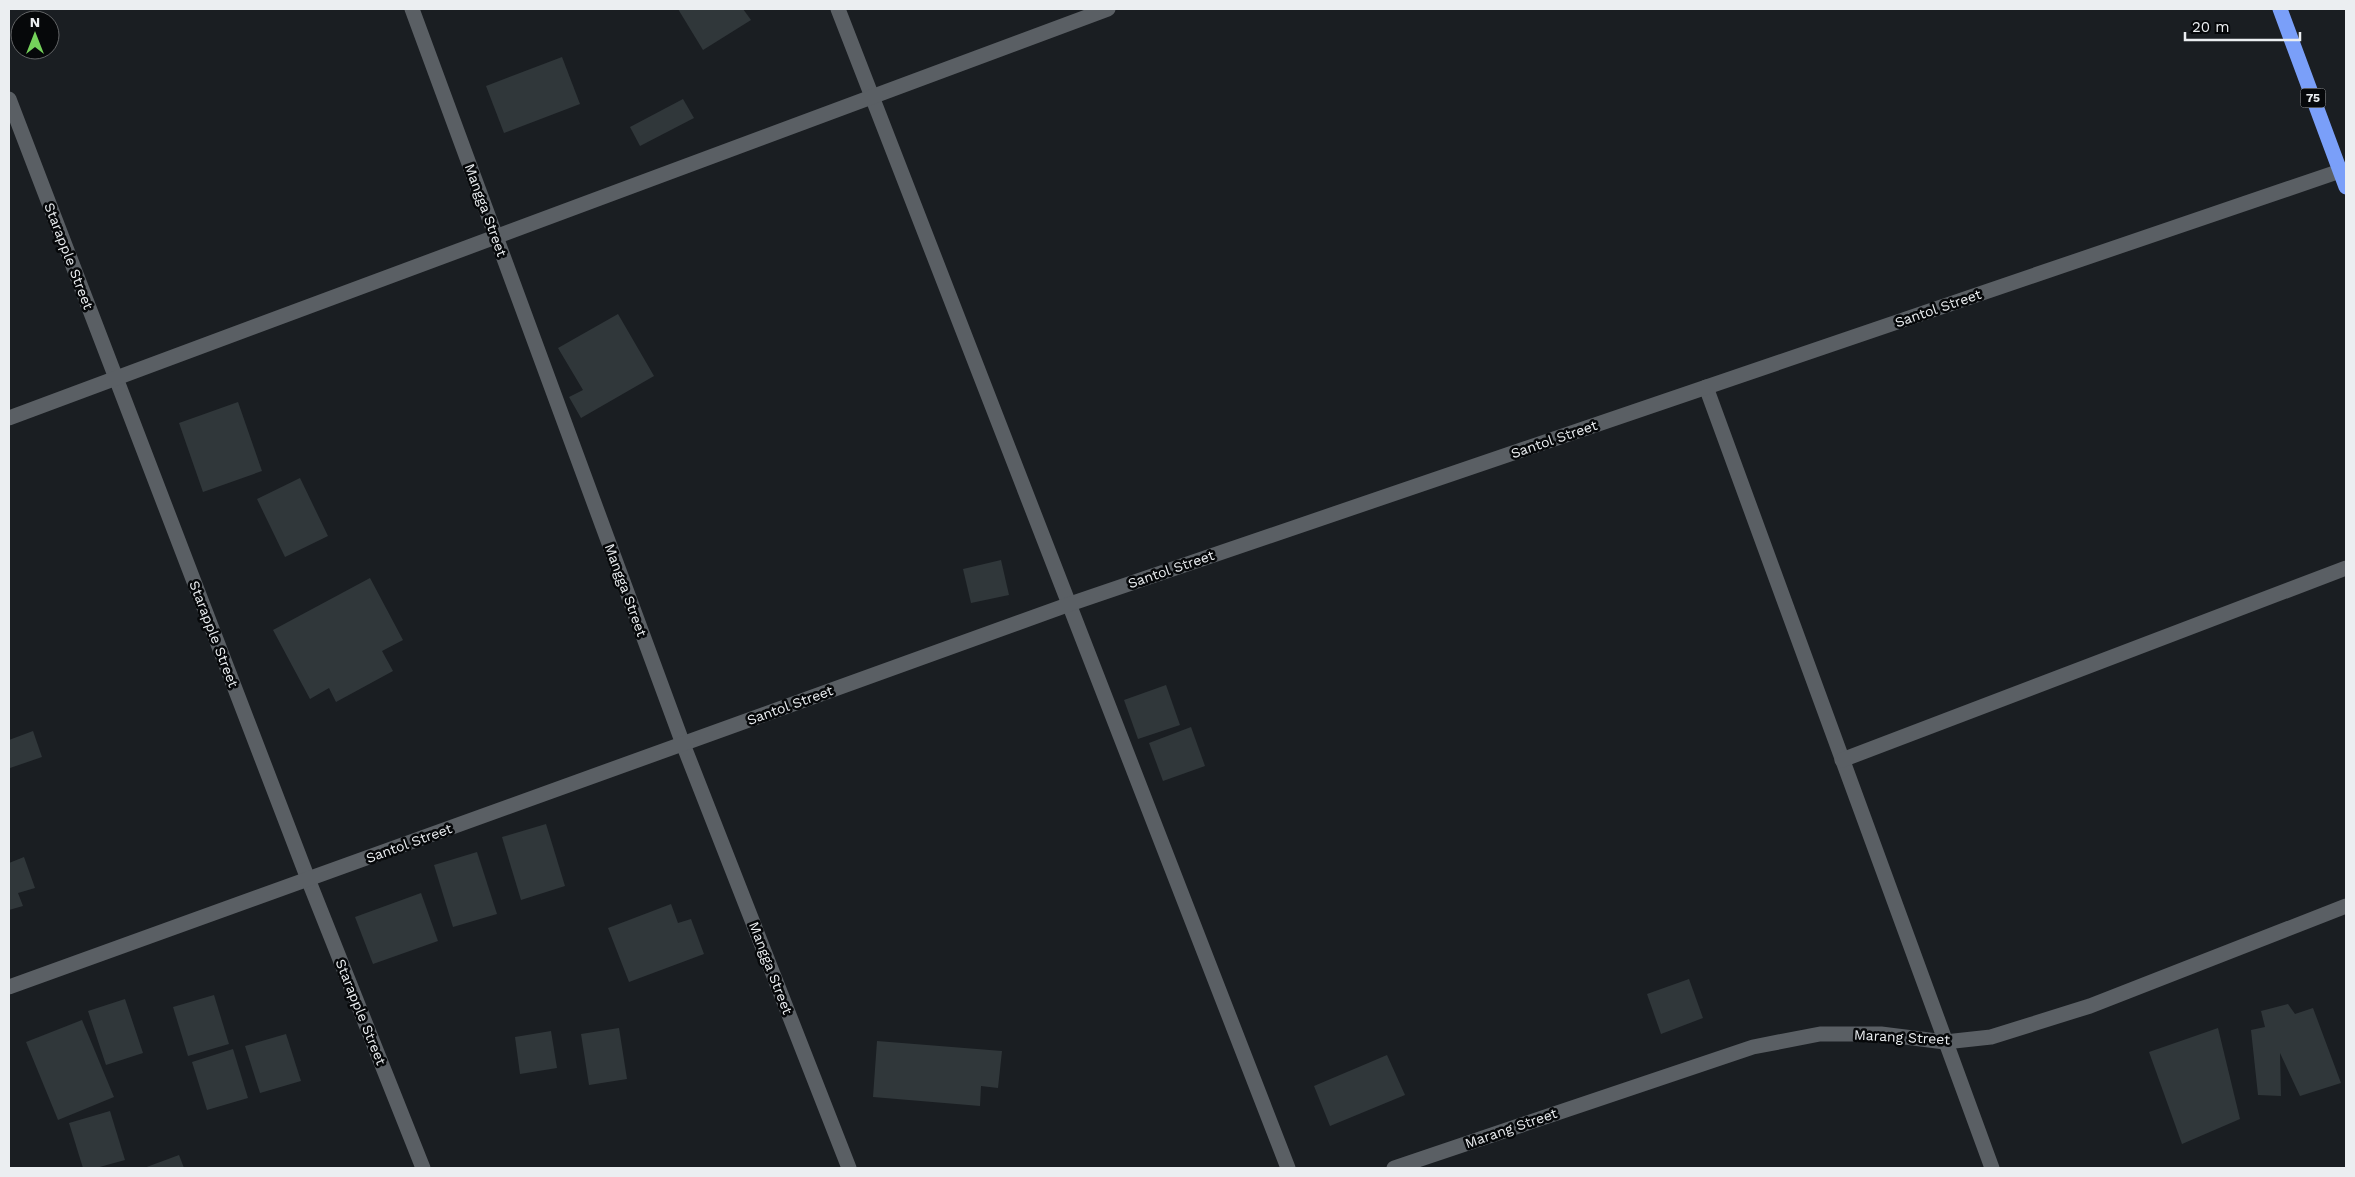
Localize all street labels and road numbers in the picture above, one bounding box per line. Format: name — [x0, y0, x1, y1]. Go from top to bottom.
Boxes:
road number: 75 — [2300, 89, 2326, 108]
street label: Mangga Street — [462, 161, 510, 259]
street label: Starapple Street — [41, 200, 97, 312]
street label: Santol Street — [1893, 286, 1983, 330]
street label: Santol Street — [1509, 417, 1599, 461]
street label: Mangga Street — [602, 541, 650, 639]
street label: Santol Street — [1126, 547, 1216, 591]
street label: Starapple Street — [186, 578, 242, 690]
street label: Santol Street — [745, 682, 835, 728]
street label: Santol Street — [364, 820, 454, 866]
street label: Mangga Street — [746, 919, 796, 1017]
street label: Starapple Street — [332, 957, 390, 1068]
street label: Marang Street — [1854, 1026, 1951, 1048]
street label: Marang Street — [1463, 1105, 1559, 1151]

